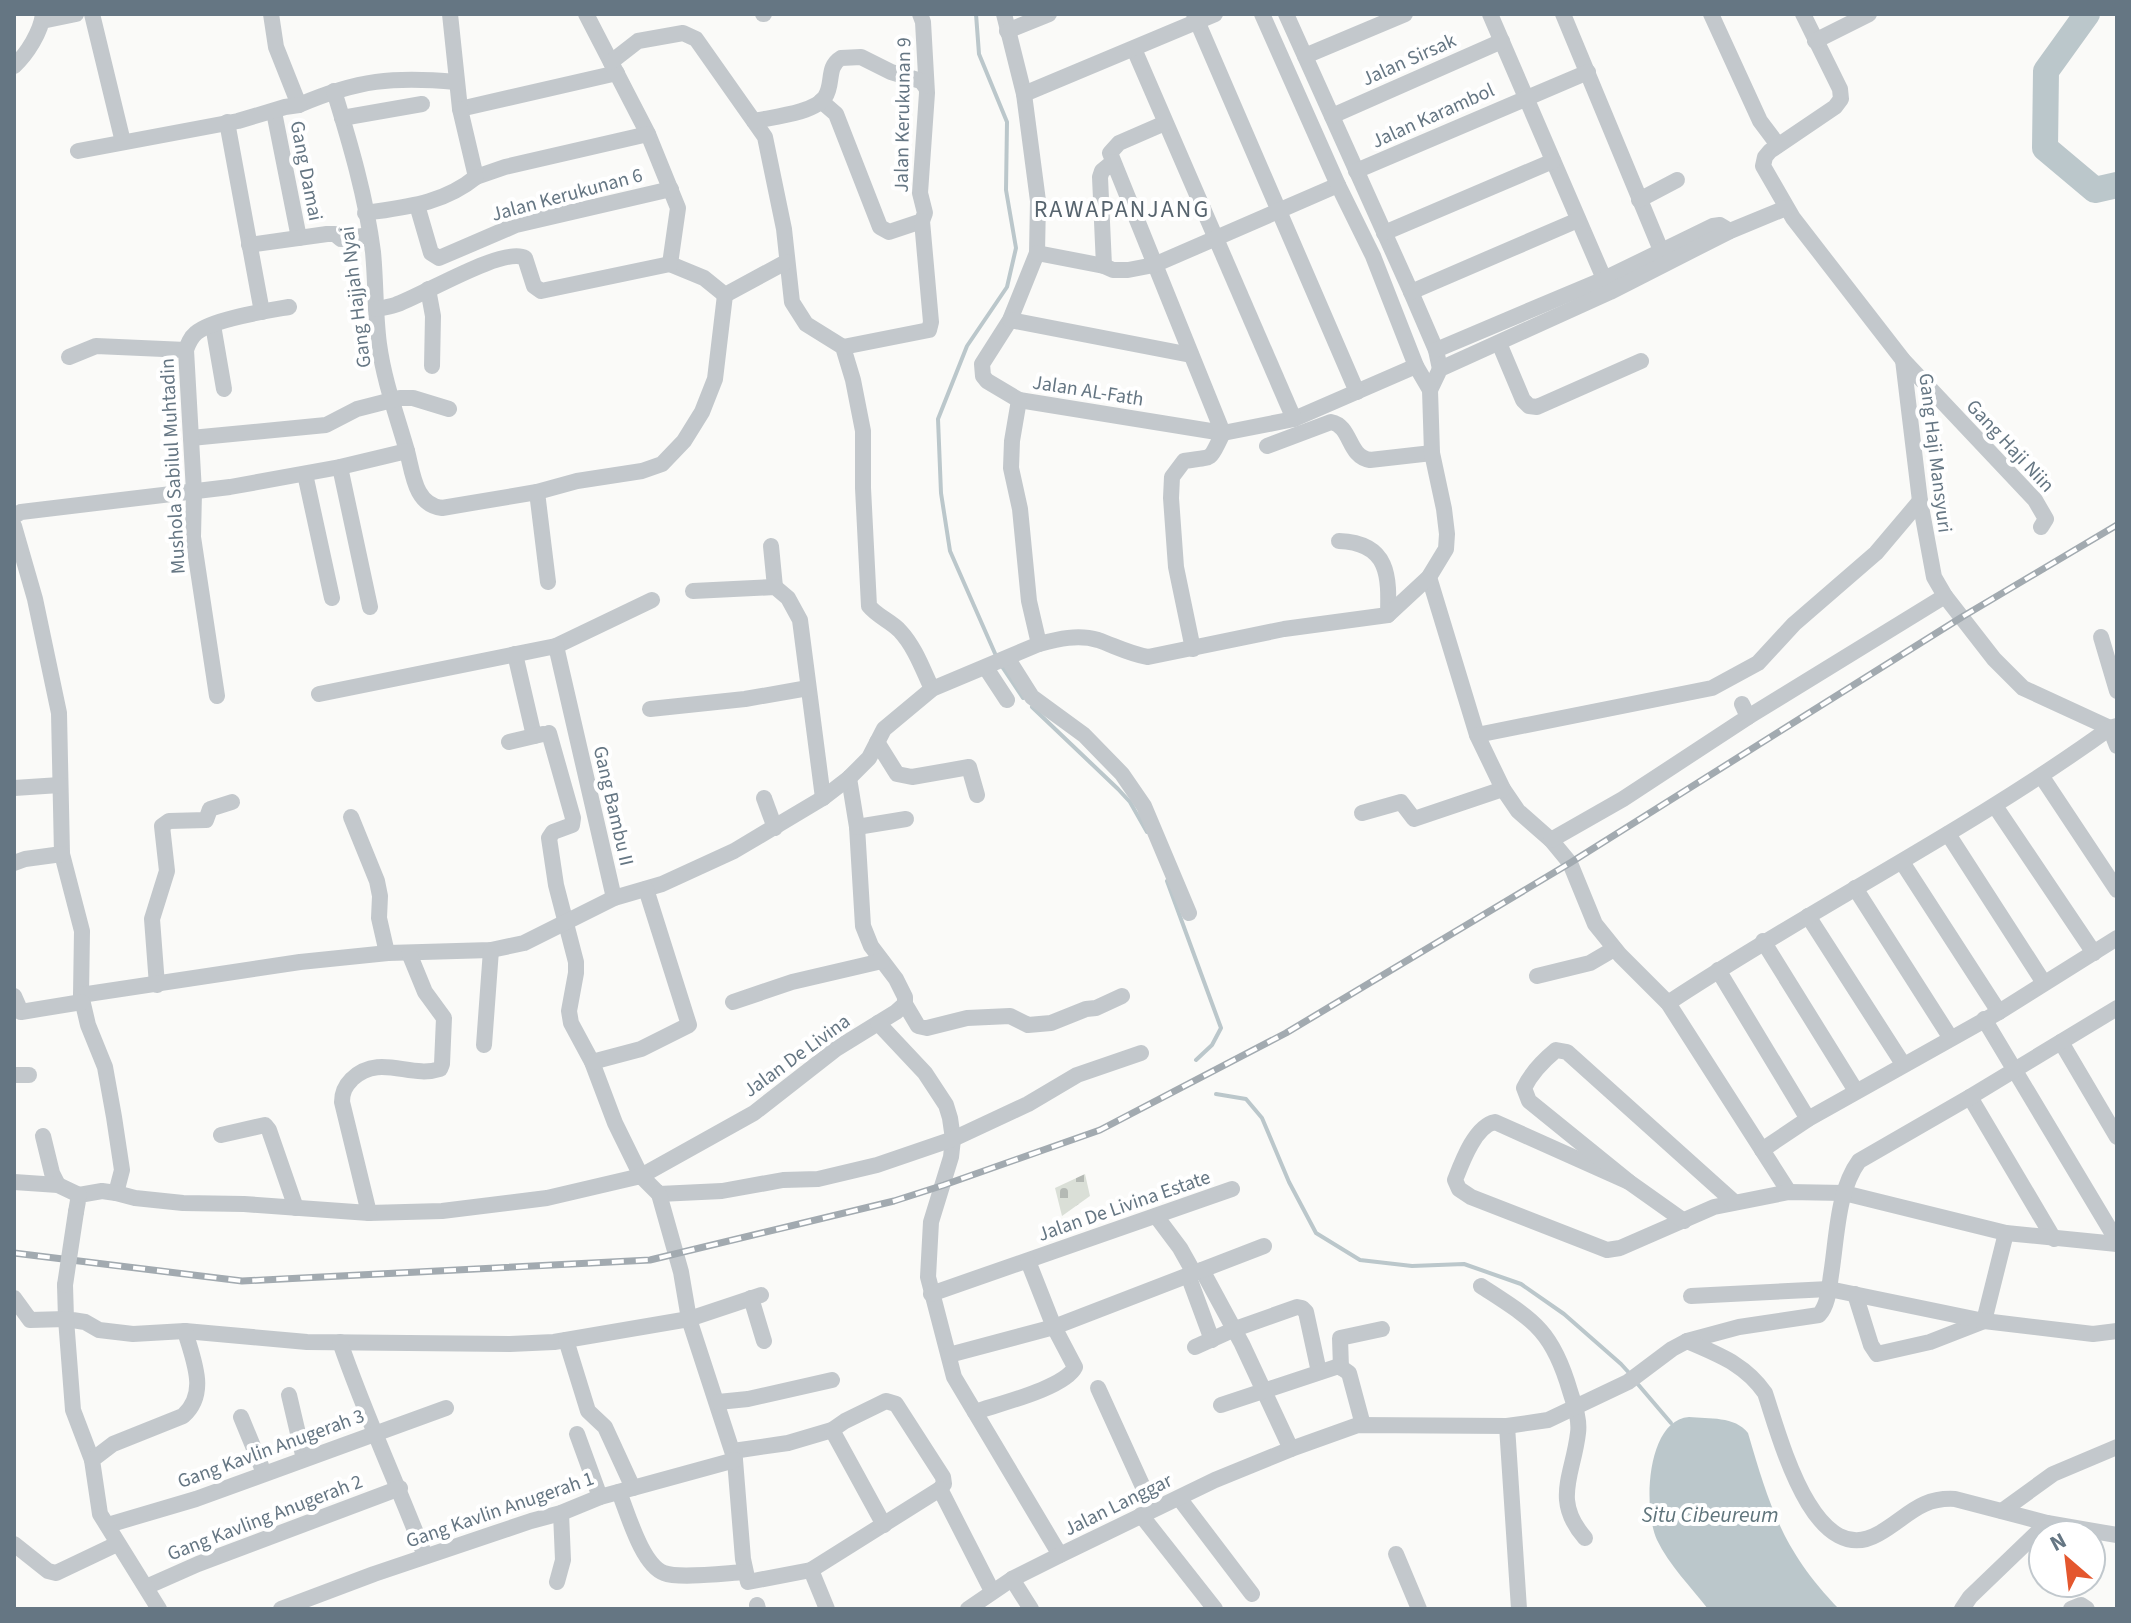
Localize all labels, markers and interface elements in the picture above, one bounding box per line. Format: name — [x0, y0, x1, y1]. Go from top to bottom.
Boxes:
street label: Jalan Sirsak — [1357, 27, 1461, 93]
street label: Jalan Kerukunan 9 — [888, 37, 918, 193]
street label: Jalan Karambol — [1367, 76, 1499, 156]
street label: Gang Damai — [283, 119, 329, 223]
street label: Jalan Kerukunan 6 — [488, 161, 646, 229]
district label: RAWAPANJANG — [1034, 192, 1210, 227]
street label: Gang Hajjah Nyai — [333, 225, 379, 369]
street label: Mushola Sabilul Muhtadin — [153, 357, 193, 575]
street label: Jalan AL-Fath — [1030, 368, 1146, 414]
street label: Gang Haji Mansyuri — [1911, 372, 1959, 534]
street label: Gang Haji Niin — [1959, 393, 2061, 499]
street label: Gang Bambu II — [586, 743, 640, 869]
street label: Jalan De Livina — [738, 1008, 856, 1104]
street label: Jalan De Livina Estate — [1034, 1163, 1214, 1249]
street label: Gang Kavlin Anugerah 3 — [174, 1402, 368, 1496]
street label: Gang Kavlin Anugerah 1 — [402, 1465, 598, 1555]
street label: Jalan Langgar — [1059, 1467, 1177, 1543]
street label: Gang Kavling Anugerah 2 — [163, 1468, 367, 1568]
water label: Situ Cibeureum — [1641, 1499, 1779, 1531]
north arrow — [2027, 1519, 2107, 1599]
text: N — [2044, 1525, 2072, 1560]

